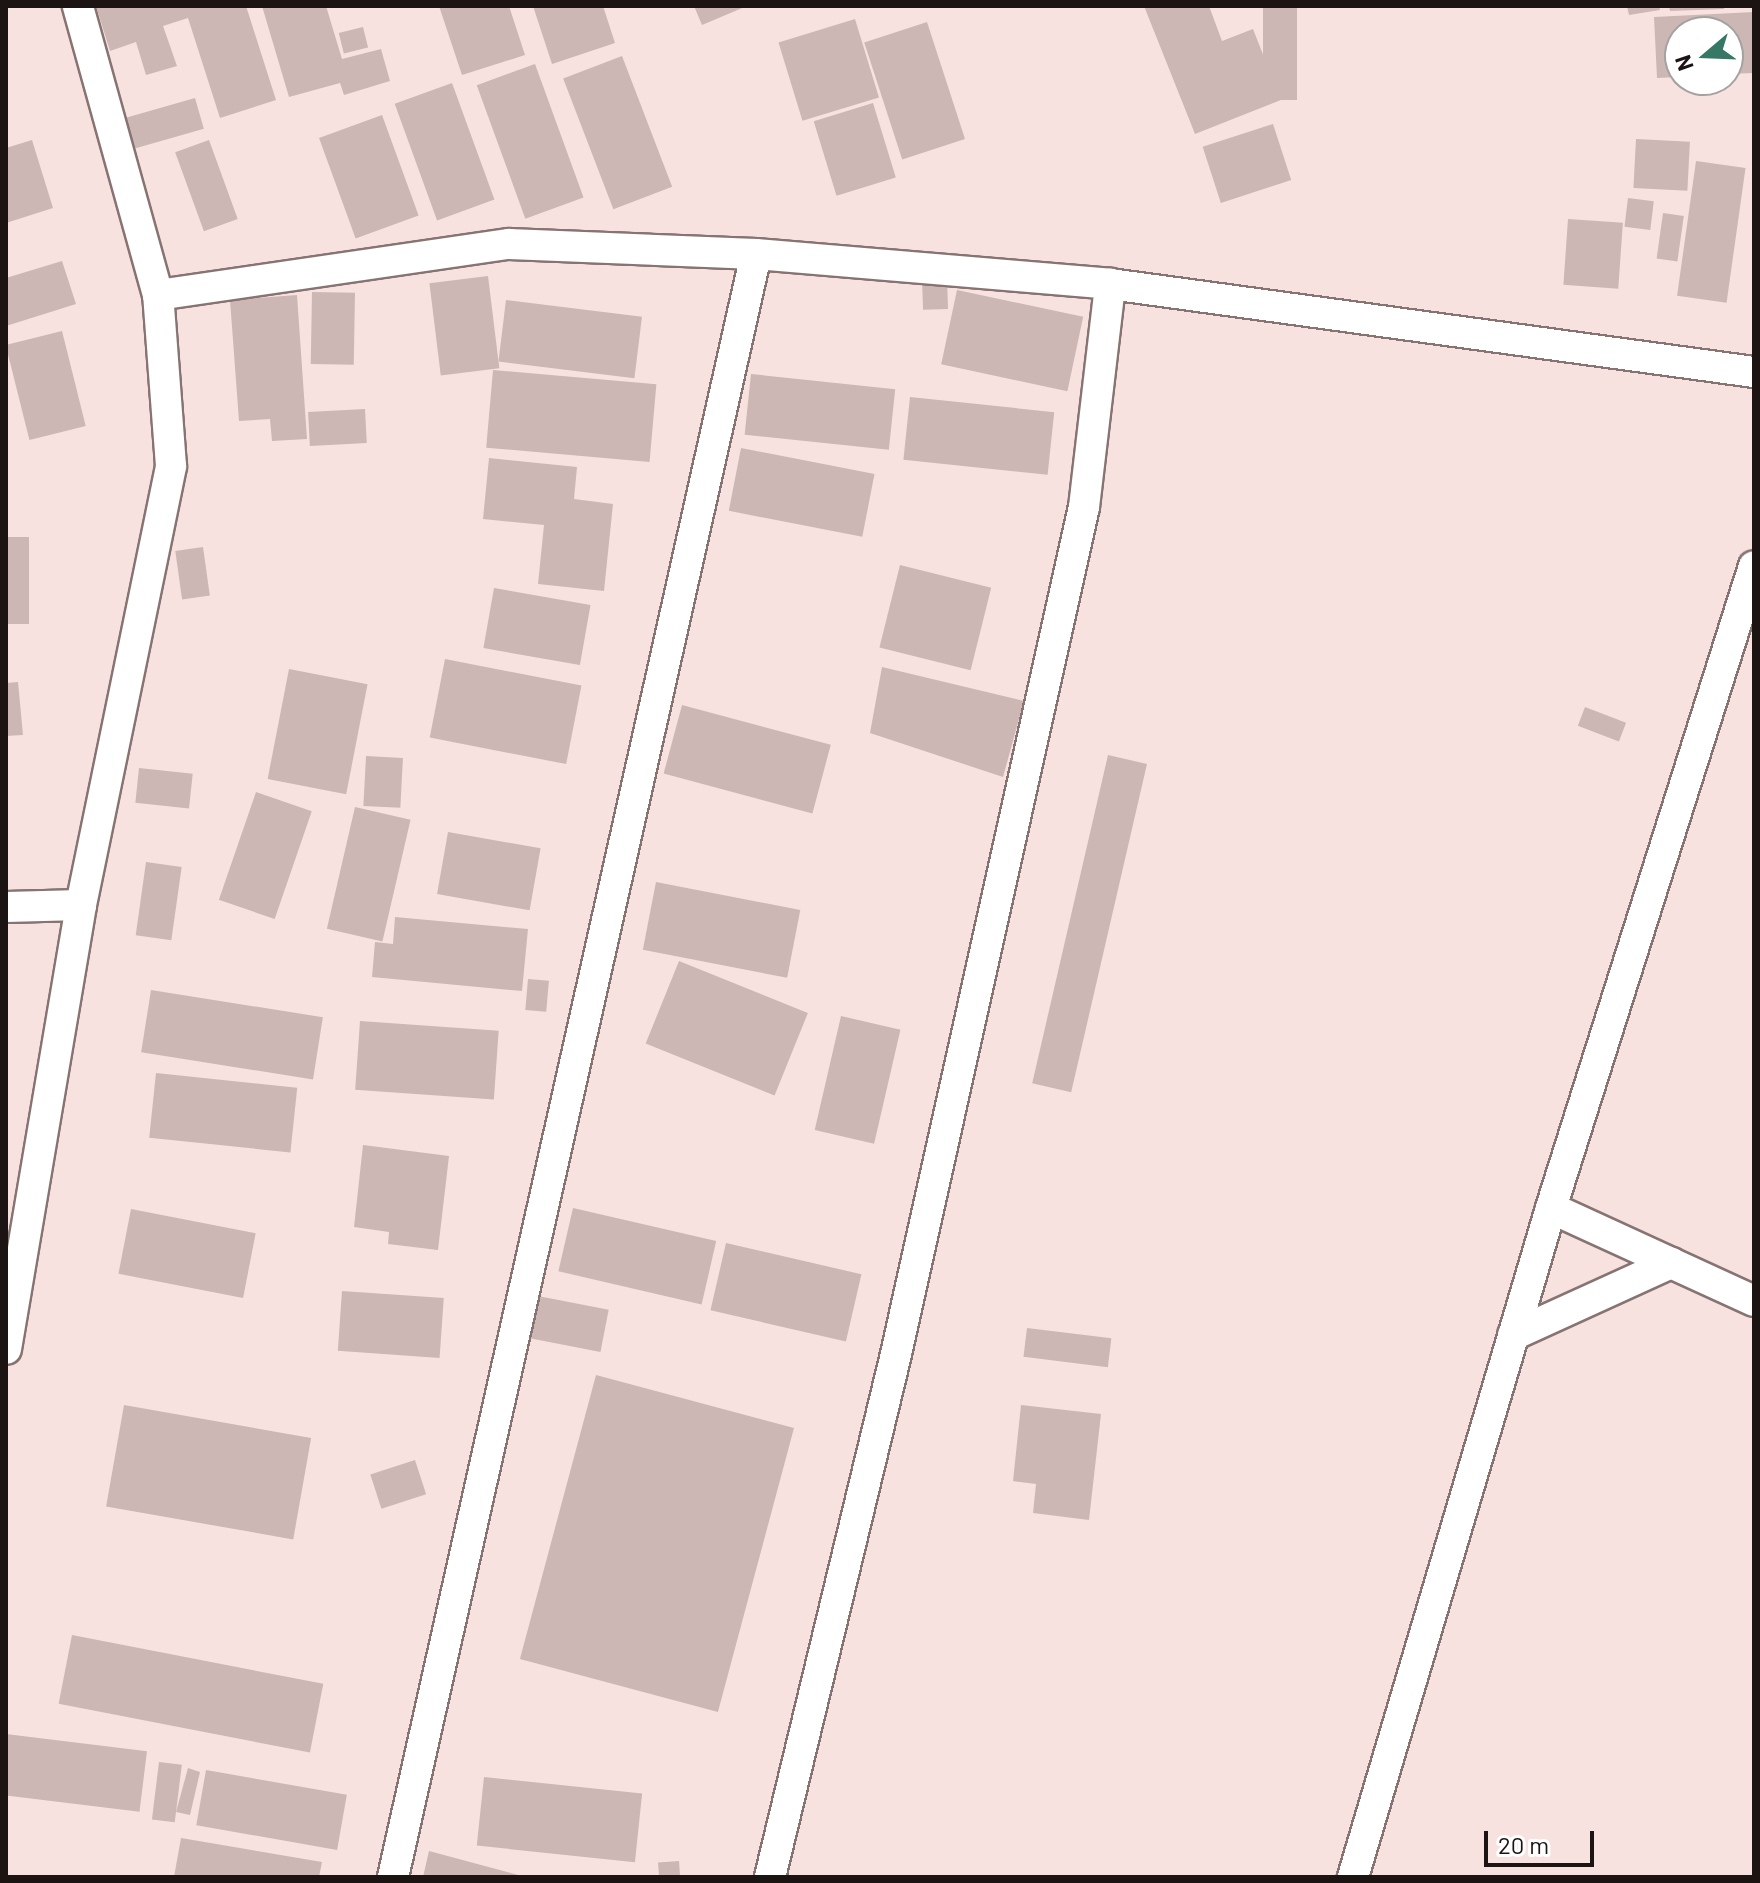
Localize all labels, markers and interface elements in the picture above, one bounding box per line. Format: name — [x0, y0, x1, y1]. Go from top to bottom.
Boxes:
north arrow — [1664, 16, 1744, 96]
text: N — [1669, 52, 1698, 74]
scale bar — [1488, 1815, 1598, 1865]
text: 20 m — [1498, 1830, 1549, 1859]

